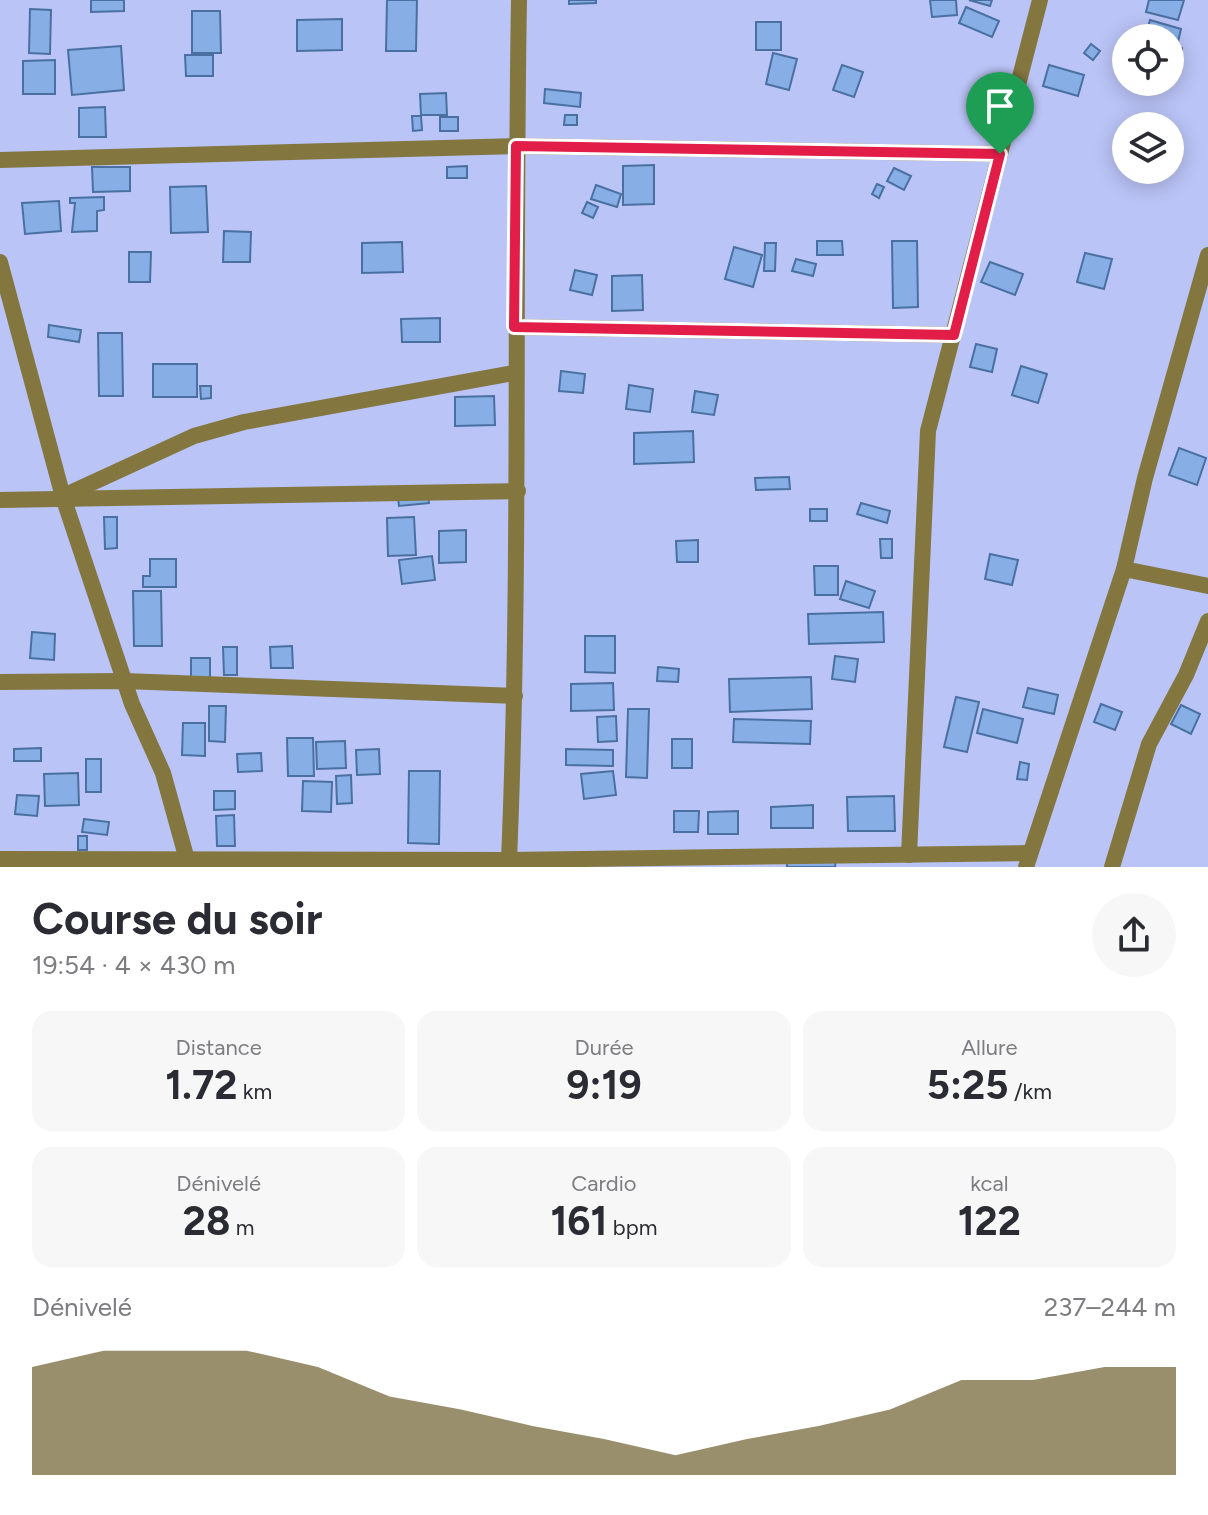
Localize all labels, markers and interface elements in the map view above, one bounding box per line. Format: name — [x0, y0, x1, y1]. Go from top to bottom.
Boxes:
map controls — [1112, 24, 1184, 184]
button: locate — [1112, 24, 1184, 96]
pin — [966, 72, 1034, 154]
icon: arrive — [978, 84, 1022, 128]
button: layers — [1112, 112, 1184, 184]
text: Course du soir — [32, 892, 322, 945]
button: share — [1092, 893, 1176, 977]
text: 19:54 · 4 × 430 m — [32, 949, 235, 981]
text: Distance — [176, 1034, 262, 1061]
text: Durée — [575, 1034, 633, 1061]
text: Allure — [961, 1034, 1017, 1061]
text: 1.72 — [165, 1061, 237, 1109]
text: 9:19 — [566, 1061, 642, 1109]
text: 5:25 — [927, 1061, 1008, 1109]
text: km — [237, 1078, 272, 1105]
text: /km — [1008, 1078, 1052, 1105]
text: Dénivelé — [176, 1170, 261, 1197]
text: Cardio — [571, 1170, 637, 1197]
text: kcal — [970, 1170, 1009, 1197]
text: 28 — [183, 1197, 230, 1245]
text: 161 — [550, 1197, 607, 1245]
text: 122 — [958, 1197, 1021, 1245]
text: m — [230, 1214, 255, 1241]
text: bpm — [607, 1214, 658, 1241]
text: Dénivelé — [32, 1291, 132, 1323]
text: 237–244 m — [1044, 1291, 1176, 1323]

